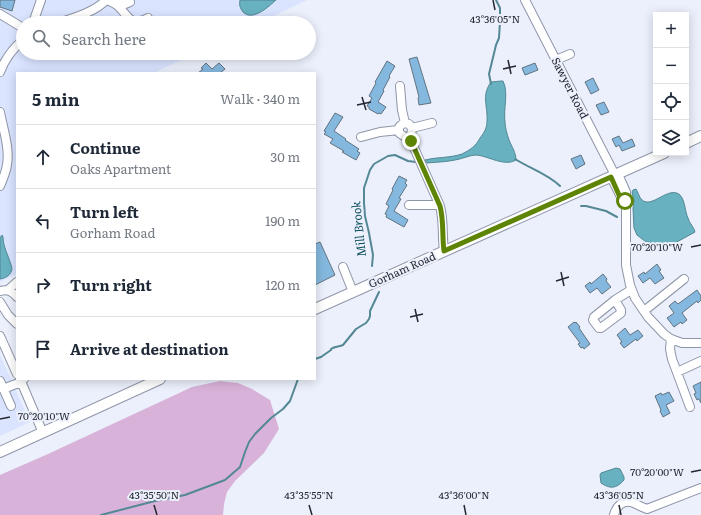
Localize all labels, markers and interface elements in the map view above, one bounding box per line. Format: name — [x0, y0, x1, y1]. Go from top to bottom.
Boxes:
text: 43°36'05"N — [470, 11, 520, 26]
map controls — [653, 12, 689, 156]
button: + — [653, 12, 689, 48]
search box — [16, 16, 316, 60]
icon: search — [30, 27, 52, 49]
text: Search here — [62, 27, 146, 50]
button: − — [653, 48, 689, 84]
street label: Sawyer Road — [549, 54, 593, 121]
button: locate — [653, 84, 689, 120]
text: 5 min — [32, 86, 80, 111]
text: Walk · 340 m — [220, 89, 300, 108]
button: layers — [653, 120, 689, 156]
route end — [402, 132, 420, 150]
text: Continue — [70, 136, 140, 159]
icon: ahead — [32, 146, 54, 168]
text: 30 m — [270, 147, 300, 166]
text: Oaks Apartment — [70, 159, 171, 178]
route start — [616, 192, 634, 210]
text: Turn left — [70, 200, 139, 223]
water label: Mill Brook — [346, 200, 370, 258]
icon: left — [32, 210, 54, 232]
text: 190 m — [265, 211, 300, 230]
text: Gorham Road — [70, 223, 155, 242]
text: 70°20'10"W — [631, 239, 683, 254]
street label: Gorham Road — [365, 247, 438, 291]
text: Turn right — [70, 273, 152, 296]
icon: right — [32, 274, 54, 296]
text: 120 m — [265, 275, 300, 294]
text: Arrive at destination — [70, 337, 229, 360]
icon: arrive — [32, 338, 54, 360]
text: 70°20'10"W — [18, 408, 70, 423]
text: 70°20'00"W — [630, 464, 684, 479]
text: 43°35'50"N — [129, 487, 179, 502]
text: 43°35'55"N — [284, 487, 334, 502]
text: 43°36'00"N — [438, 487, 490, 502]
text: 43°36'05"N — [594, 487, 644, 502]

